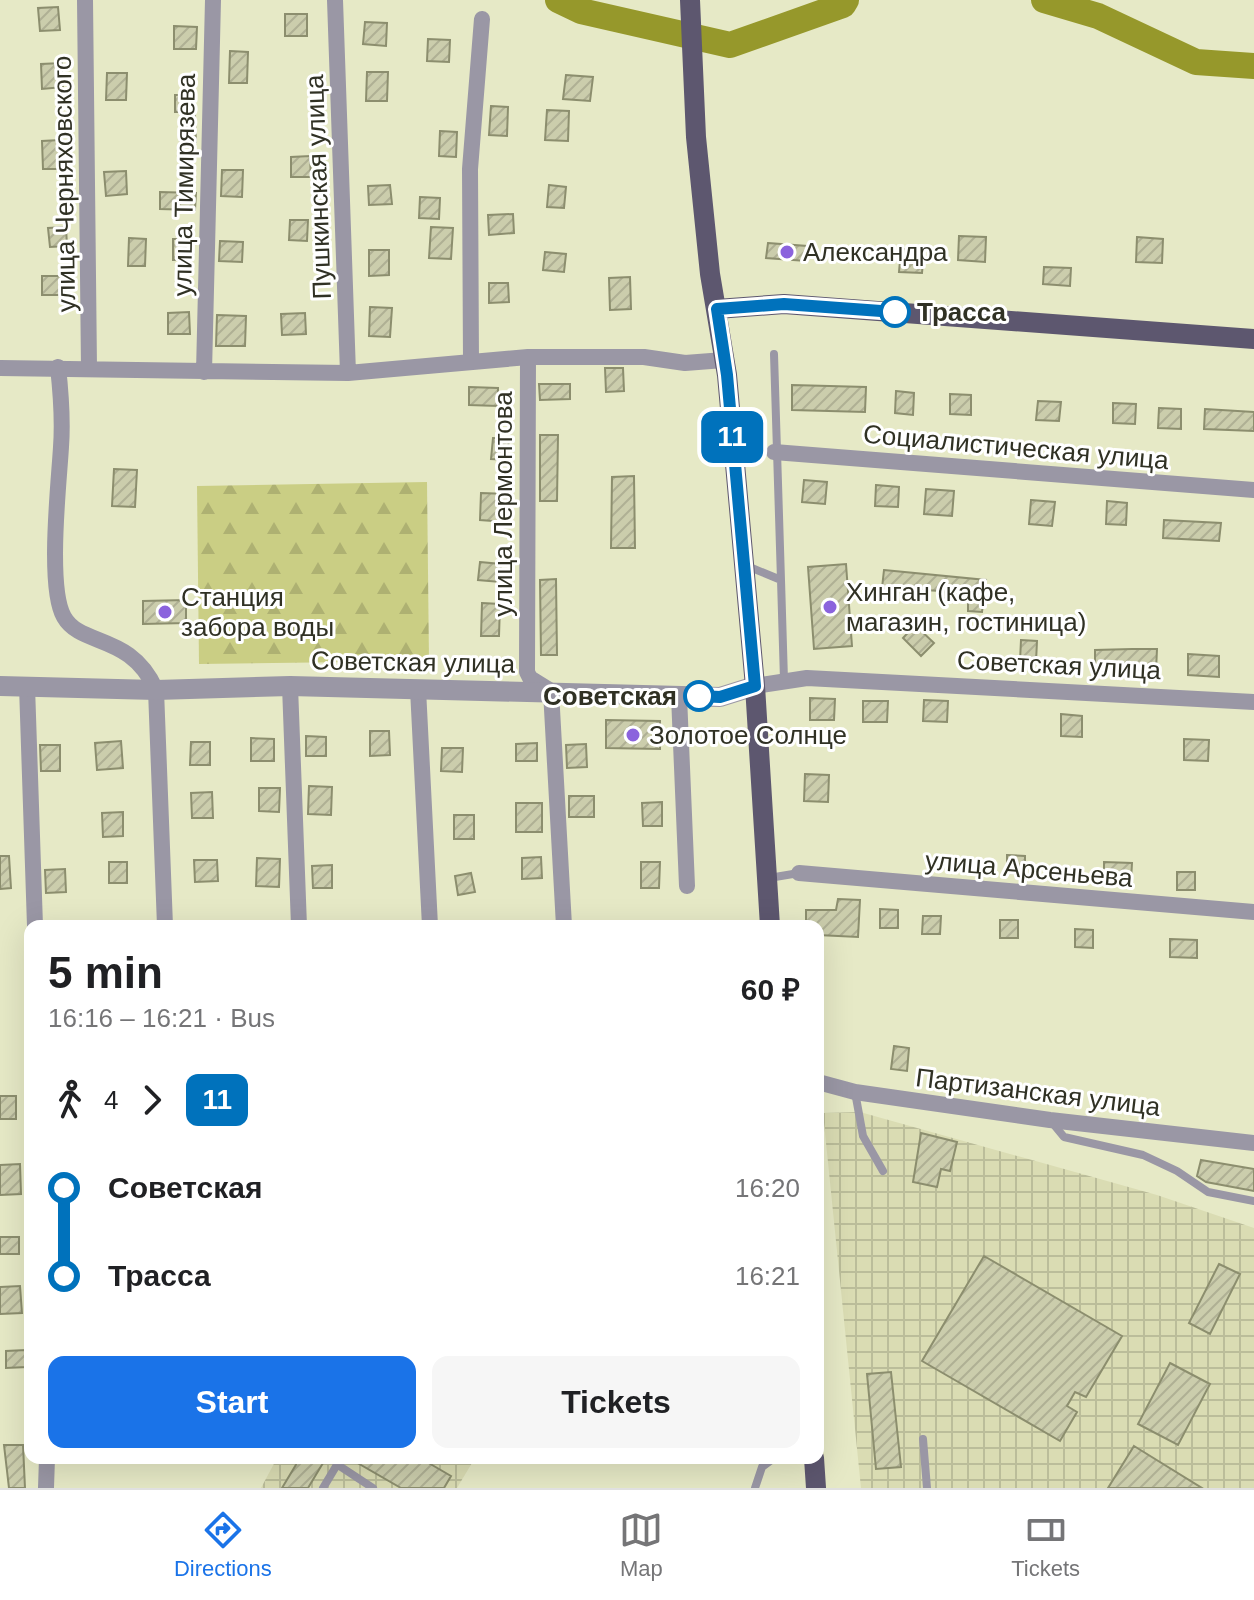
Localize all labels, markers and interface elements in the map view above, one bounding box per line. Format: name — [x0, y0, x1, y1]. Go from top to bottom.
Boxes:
street label: улица Черняховского — [47, 55, 81, 313]
street label: улица Тимирязева — [167, 73, 201, 297]
street label: Пушкинская улица — [299, 74, 337, 300]
place label: Александра — [803, 237, 948, 267]
marker: Александра — [778, 243, 796, 261]
marker: Трасса — [880, 297, 910, 327]
place label: Трасса — [917, 297, 1006, 327]
street label: улица Лермонтова — [488, 391, 518, 617]
line badge: 11 — [696, 411, 768, 463]
street label: Социалистическая улица — [862, 419, 1170, 475]
text: 11 — [717, 421, 747, 452]
place label: Хинган (кафе, магазин, гостиница) — [846, 577, 1086, 637]
place label: Станция забора воды — [181, 582, 334, 642]
marker: Хинган (кафе, магазин, гостиница) — [821, 598, 839, 616]
marker: Станция забора воды — [156, 603, 174, 621]
street label: Советская улица — [311, 645, 516, 679]
street label: Советская улица — [956, 645, 1162, 685]
place label: Советская — [543, 681, 677, 711]
marker: Советская — [684, 681, 714, 711]
place label: Золотое Солнце — [649, 720, 847, 750]
marker: Золотое Солнце — [624, 726, 642, 744]
street label: улица Арсеньева — [924, 845, 1135, 893]
text: 5 min — [48, 948, 163, 997]
text: 60 ₽ — [741, 973, 800, 1006]
text: 16:16 – 16:21 · Bus — [48, 1003, 275, 1033]
street label: Партизанская улица — [914, 1062, 1163, 1122]
icon: walk — [48, 1078, 92, 1122]
icon: forward — [130, 1078, 174, 1122]
text: 11 — [202, 1084, 232, 1115]
text: 4 — [104, 1085, 118, 1115]
text: Советская — [108, 1171, 263, 1204]
text: 16:20 — [735, 1173, 800, 1203]
text: Трасса — [108, 1259, 211, 1292]
text: 16:21 — [735, 1261, 800, 1291]
button: Start — [48, 1356, 416, 1448]
button: Tickets — [432, 1356, 800, 1448]
tab: Directions — [174, 1508, 272, 1582]
tab: Map — [619, 1508, 663, 1582]
tab: Tickets — [1011, 1508, 1080, 1582]

